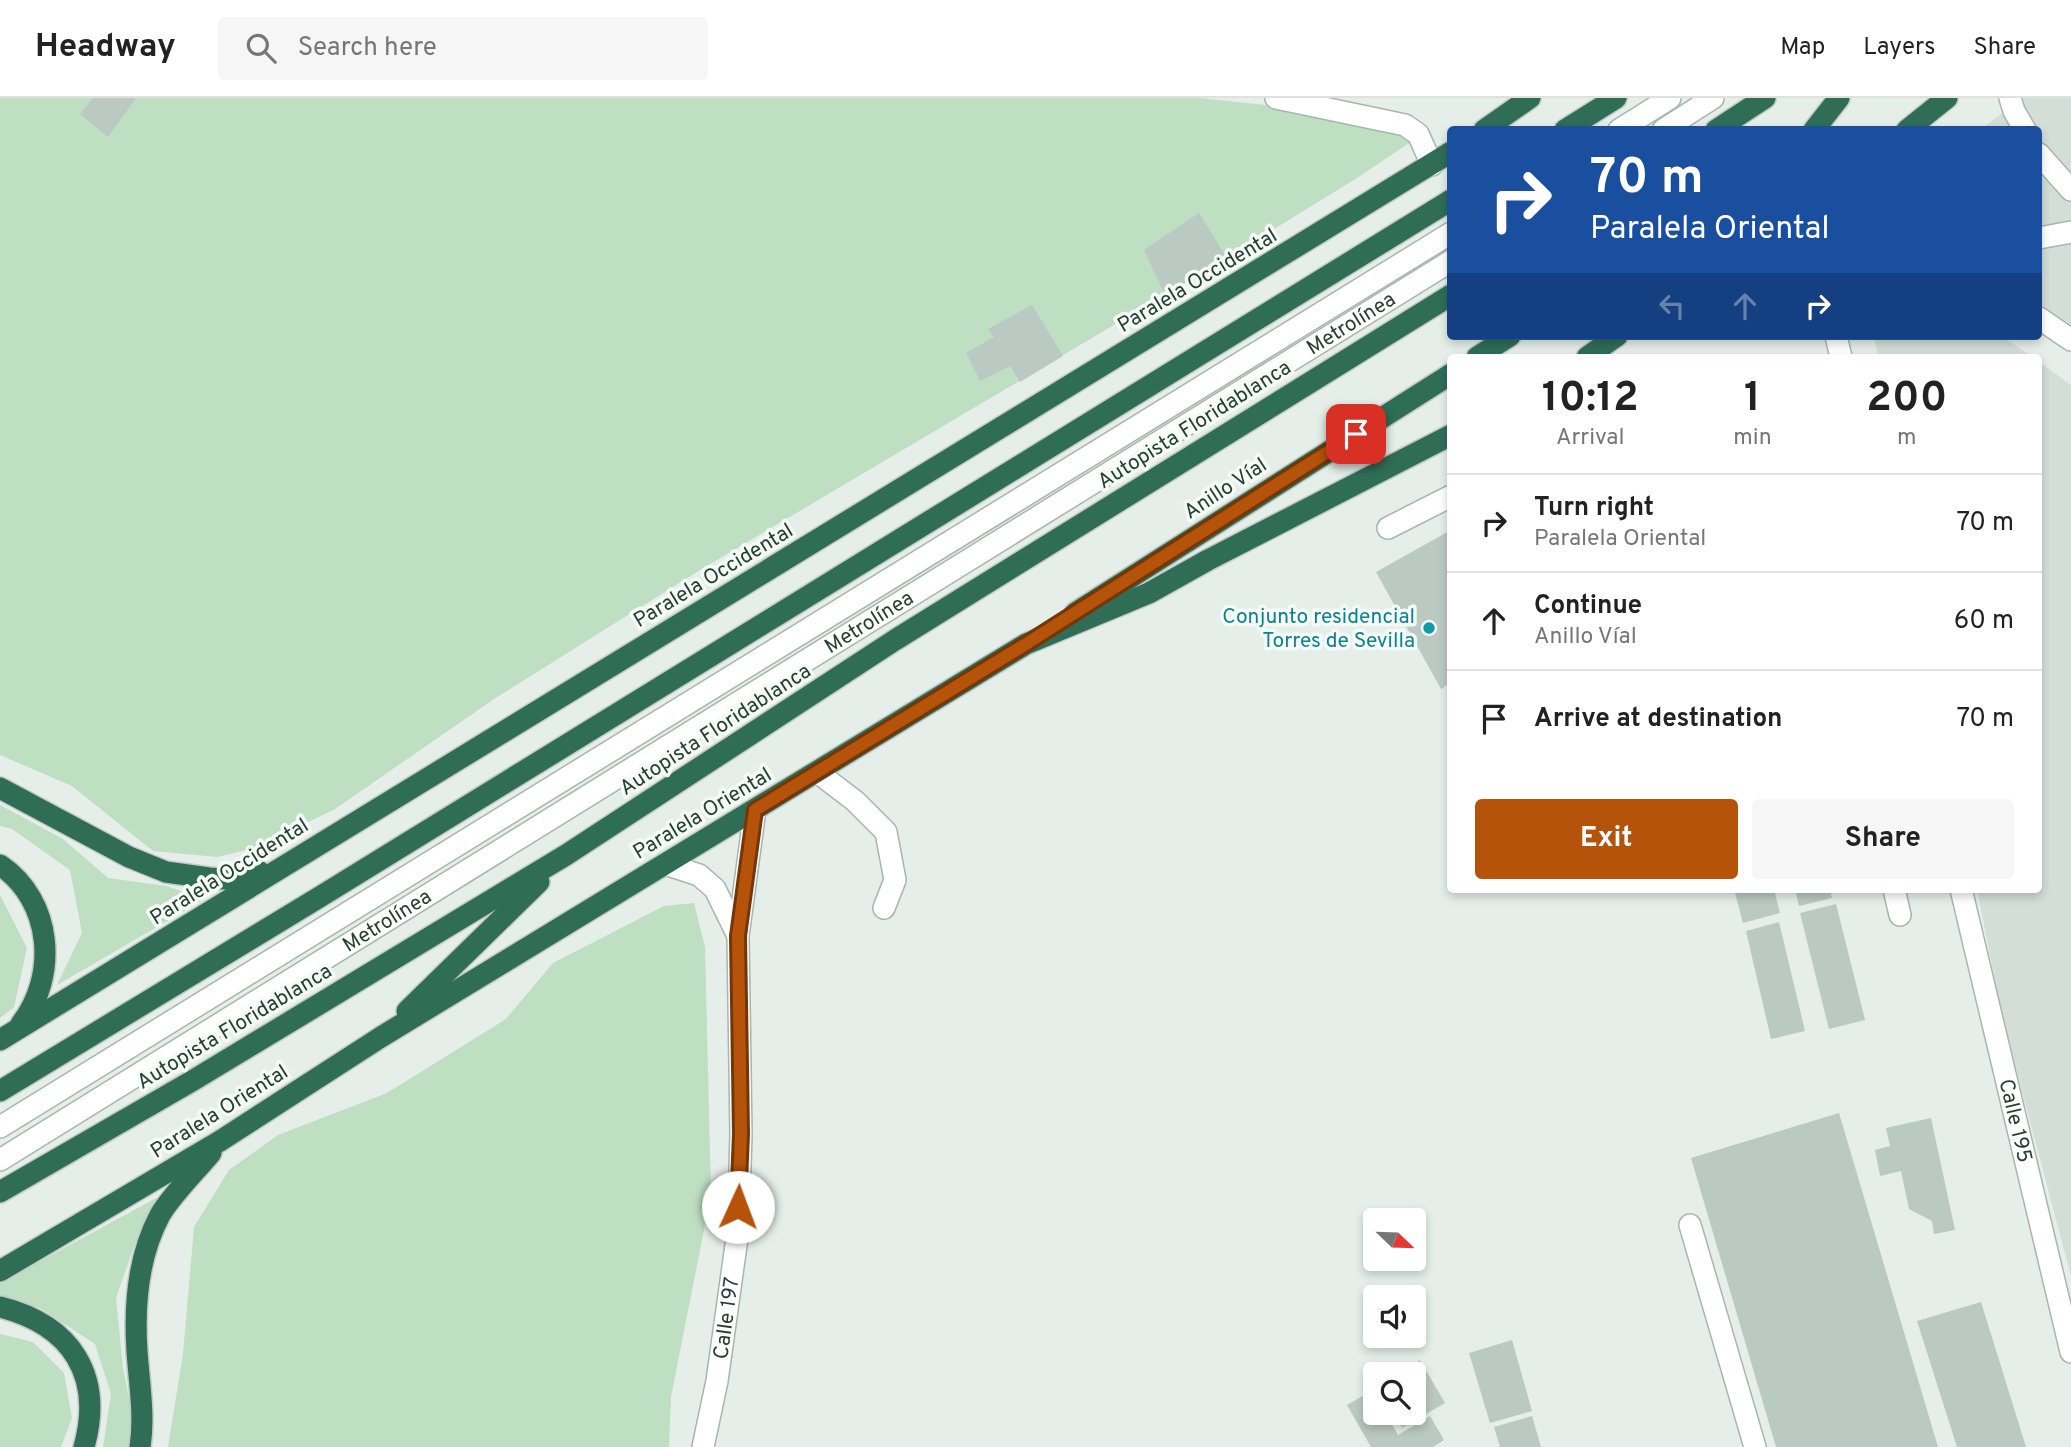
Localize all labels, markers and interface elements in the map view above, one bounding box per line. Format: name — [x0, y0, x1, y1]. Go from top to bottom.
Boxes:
search box — [218, 17, 708, 80]
text: Headway — [35, 27, 176, 69]
icon: search — [242, 29, 280, 67]
text: Search here — [298, 32, 437, 65]
text: Map — [1780, 33, 1825, 63]
text: Layers — [1863, 33, 1935, 63]
text: Share — [1973, 33, 2036, 63]
text: 70 m — [1590, 149, 1704, 211]
icon: right — [1475, 154, 1566, 245]
text: Paralela Oriental — [1590, 210, 1830, 250]
street label: Paralela Occidental — [1113, 223, 1283, 340]
street label: Metrolínea — [1302, 287, 1401, 362]
icon: left — [1653, 287, 1691, 325]
icon: ahead — [1726, 287, 1764, 325]
icon: right — [1799, 287, 1837, 325]
street label: Autopista Floridablanca — [1093, 355, 1297, 496]
text: 10:12 — [1542, 373, 1639, 426]
text: 1 — [1744, 373, 1761, 426]
text: 200 — [1866, 373, 1947, 426]
pin — [1326, 404, 1386, 464]
icon: arrive — [1337, 415, 1375, 453]
text: Arrival — [1556, 424, 1624, 453]
text: min — [1733, 424, 1772, 453]
text: m — [1897, 424, 1917, 453]
street label: Anillo Víal — [1179, 452, 1273, 526]
text: Turn right — [1534, 492, 1654, 525]
icon: right — [1475, 504, 1513, 542]
text: 70 m — [1956, 507, 2014, 540]
street label: Paralela Occidental — [629, 518, 799, 635]
text: Paralela Oriental — [1534, 525, 1706, 554]
street label: Metrolínea — [820, 585, 919, 661]
text: Continue — [1534, 590, 1642, 623]
icon: ahead — [1475, 602, 1513, 640]
place label: Conjunto residencial Torres de Sevilla — [1222, 604, 1415, 655]
text: 60 m — [1954, 605, 2014, 638]
marker: Conjunto residencial Torres de Sevilla — [1421, 620, 1437, 636]
text: Anillo Víal — [1534, 623, 1637, 652]
street label: Autopista Floridablanca — [615, 658, 817, 802]
icon: arrive — [1475, 700, 1513, 738]
text: Arrive at destination — [1534, 703, 1782, 736]
text: 70 m — [1956, 703, 2014, 736]
street label: Paralela Oriental — [628, 762, 777, 866]
button: Exit — [1475, 799, 1738, 879]
button: Share — [1752, 799, 2014, 879]
street label: Paralela Occidental — [145, 813, 314, 932]
street label: Metrolínea — [338, 884, 437, 959]
street label: Autopista Floridablanca — [132, 958, 337, 1096]
street label: Paralela Oriental — [146, 1059, 294, 1165]
street label: Calle 195 — [1992, 1076, 2038, 1166]
position arrow — [701, 1170, 775, 1244]
north arrow — [1363, 1208, 1426, 1270]
map controls — [1363, 1208, 1426, 1425]
street label: Calle 197 — [708, 1275, 746, 1361]
button: sound — [1363, 1285, 1426, 1348]
button: search — [1363, 1362, 1426, 1425]

